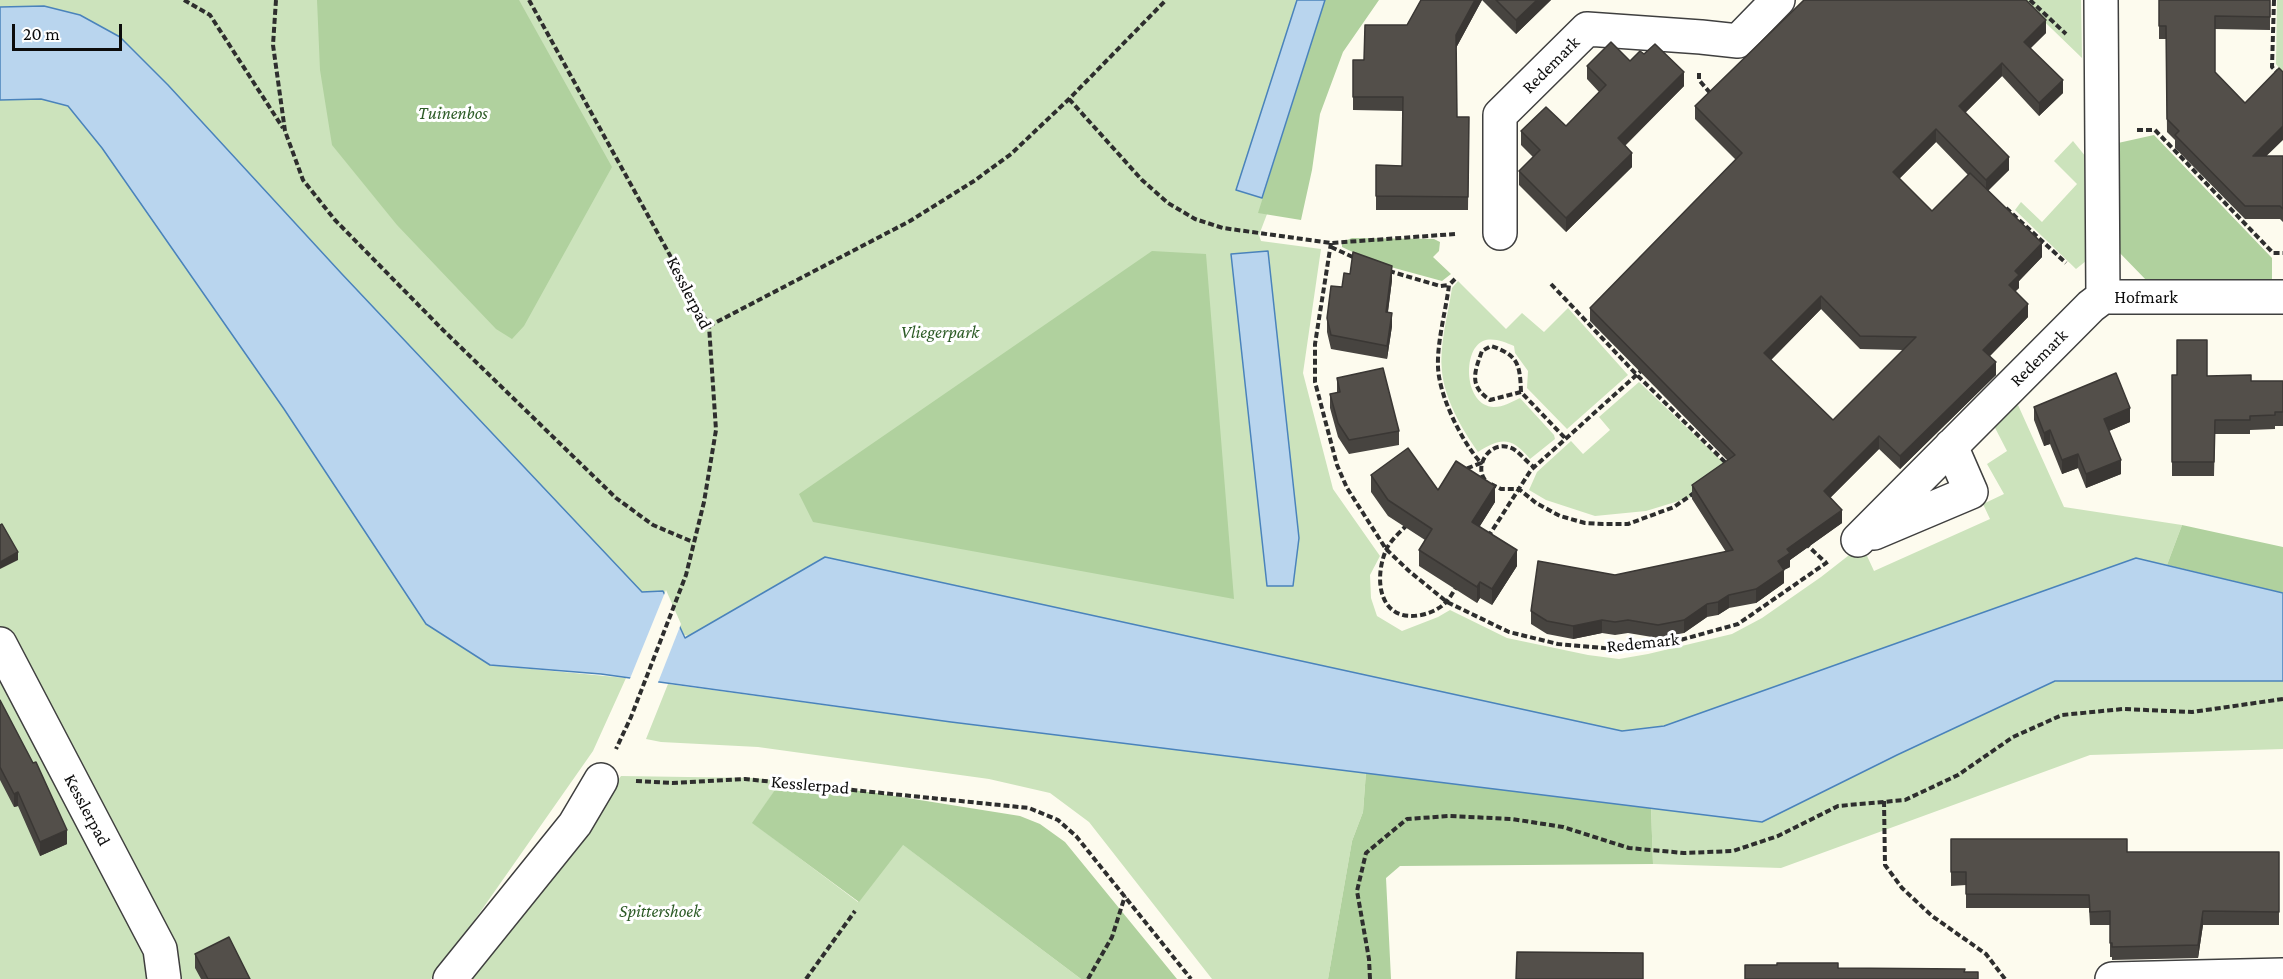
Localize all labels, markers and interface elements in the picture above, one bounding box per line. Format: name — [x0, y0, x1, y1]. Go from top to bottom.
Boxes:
scale bar — [15, 12, 124, 50]
text: 20 m — [23, 24, 60, 44]
street label: Redemark — [1518, 32, 1584, 98]
park label: Tuinenbos — [418, 102, 488, 124]
street label: Kesslerpad — [662, 253, 716, 333]
street label: Hofmark — [2114, 286, 2178, 308]
park label: Vliegerpark — [901, 321, 979, 343]
street label: Redemark — [2006, 325, 2072, 391]
street label: Redemark — [1606, 628, 1680, 658]
street label: Kesslerpad — [59, 770, 115, 850]
street label: Kesslerpad — [770, 771, 850, 799]
park label: Spittershoek — [619, 900, 701, 922]

